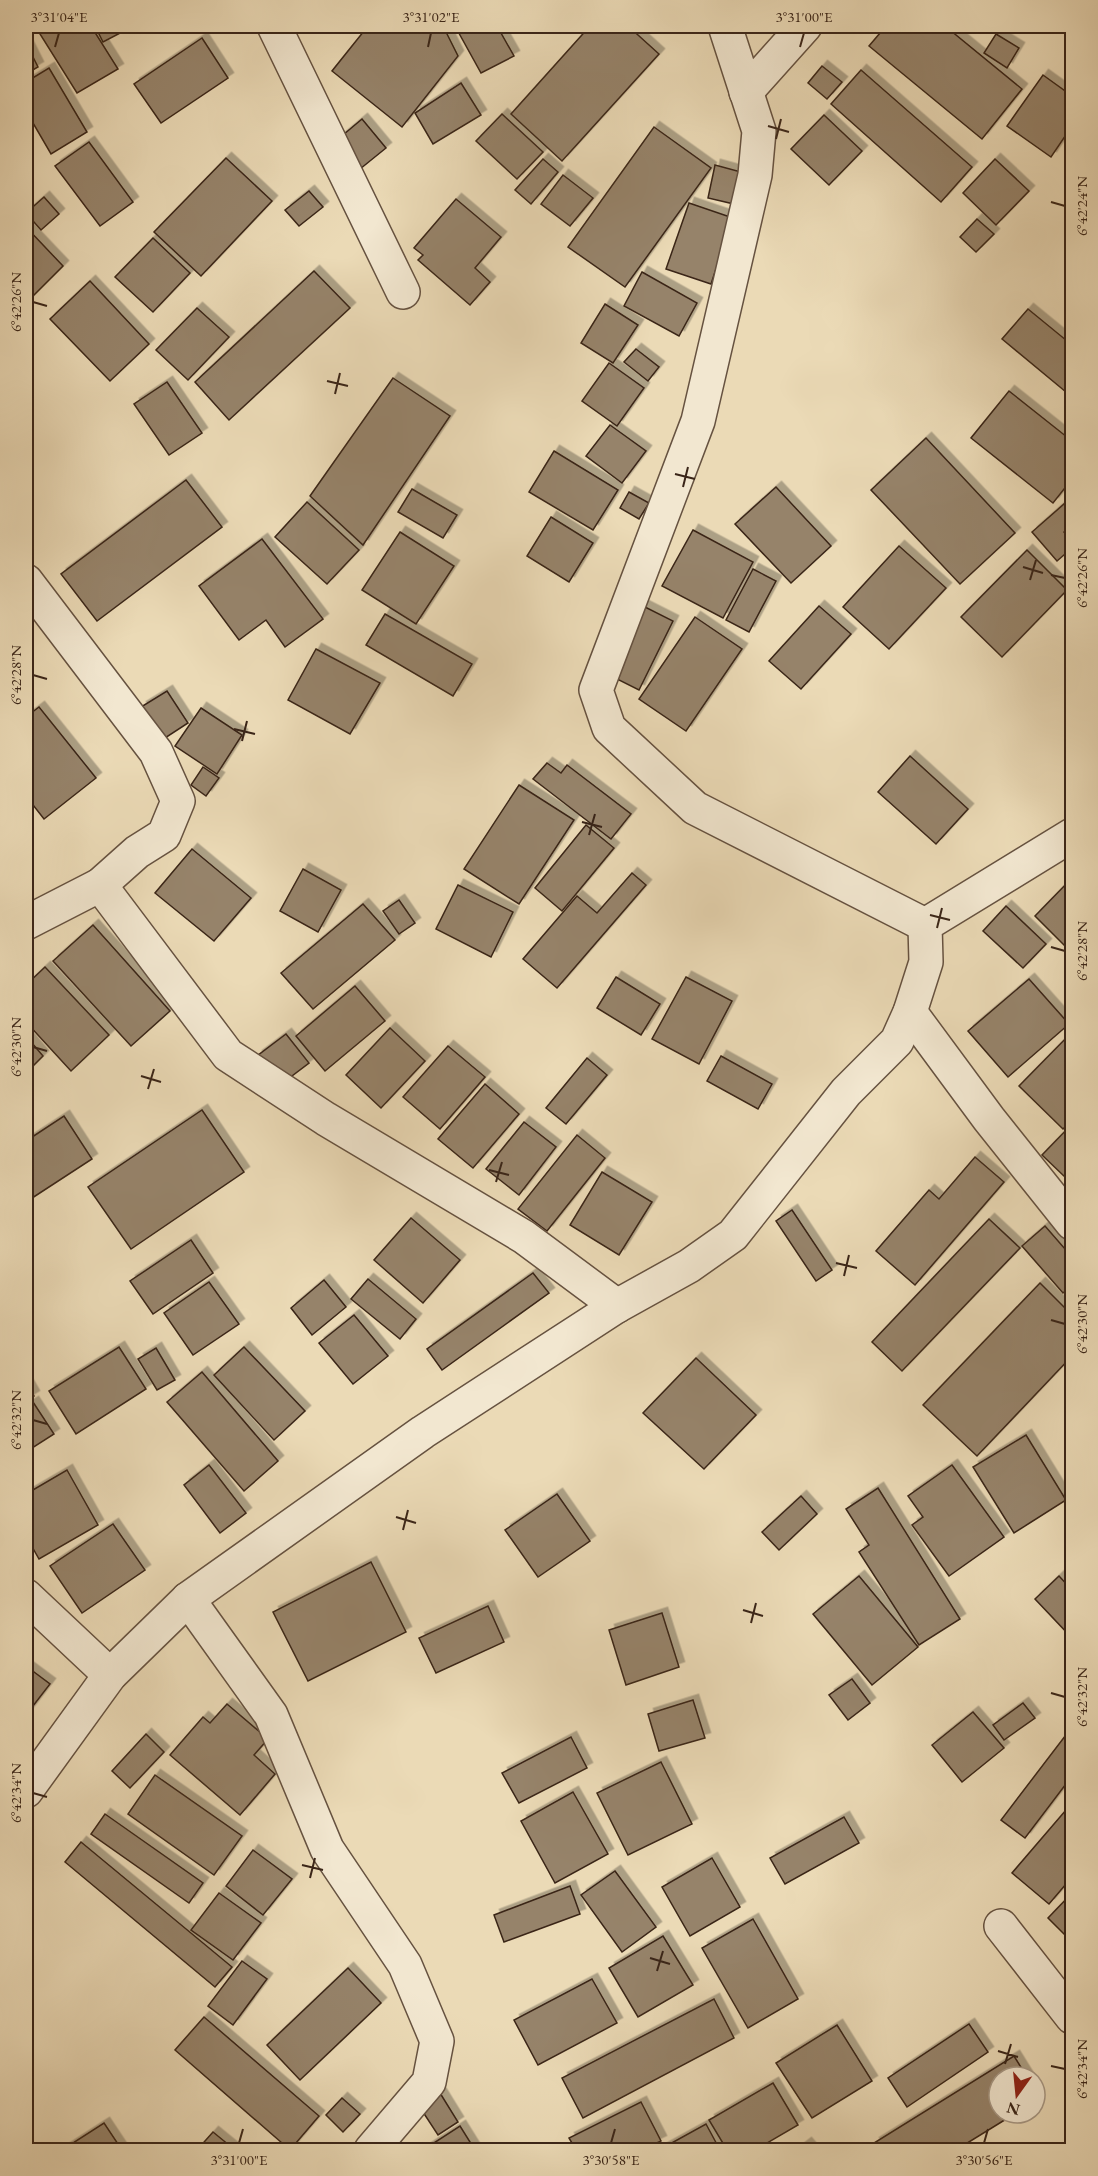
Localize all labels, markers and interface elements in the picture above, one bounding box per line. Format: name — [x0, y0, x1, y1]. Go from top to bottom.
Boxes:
text: 3°31'04"E — [31, 7, 88, 26]
text: 3°31'02"E — [403, 7, 460, 26]
text: 3°31'00"E — [776, 7, 833, 26]
text: 6°42'24"N — [1072, 176, 1091, 236]
text: 6°42'26"N — [6, 272, 25, 332]
text: 6°42'26"N — [1072, 548, 1091, 608]
text: 6°42'28"N — [6, 645, 25, 705]
text: 6°42'28"N — [1072, 921, 1091, 981]
text: 6°42'30"N — [6, 1017, 25, 1077]
text: 6°42'30"N — [1072, 1294, 1091, 1354]
text: 6°42'32"N — [6, 1390, 25, 1450]
text: 6°42'32"N — [1072, 1667, 1091, 1727]
text: 6°42'34"N — [6, 1763, 25, 1823]
text: 6°42'34"N — [1072, 2039, 1091, 2099]
north arrow — [987, 2065, 1047, 2125]
text: N — [1004, 2097, 1022, 2121]
text: 3°31'00"E — [211, 2150, 268, 2169]
text: 3°30'58"E — [583, 2150, 640, 2169]
text: 3°30'56"E — [956, 2150, 1013, 2169]

